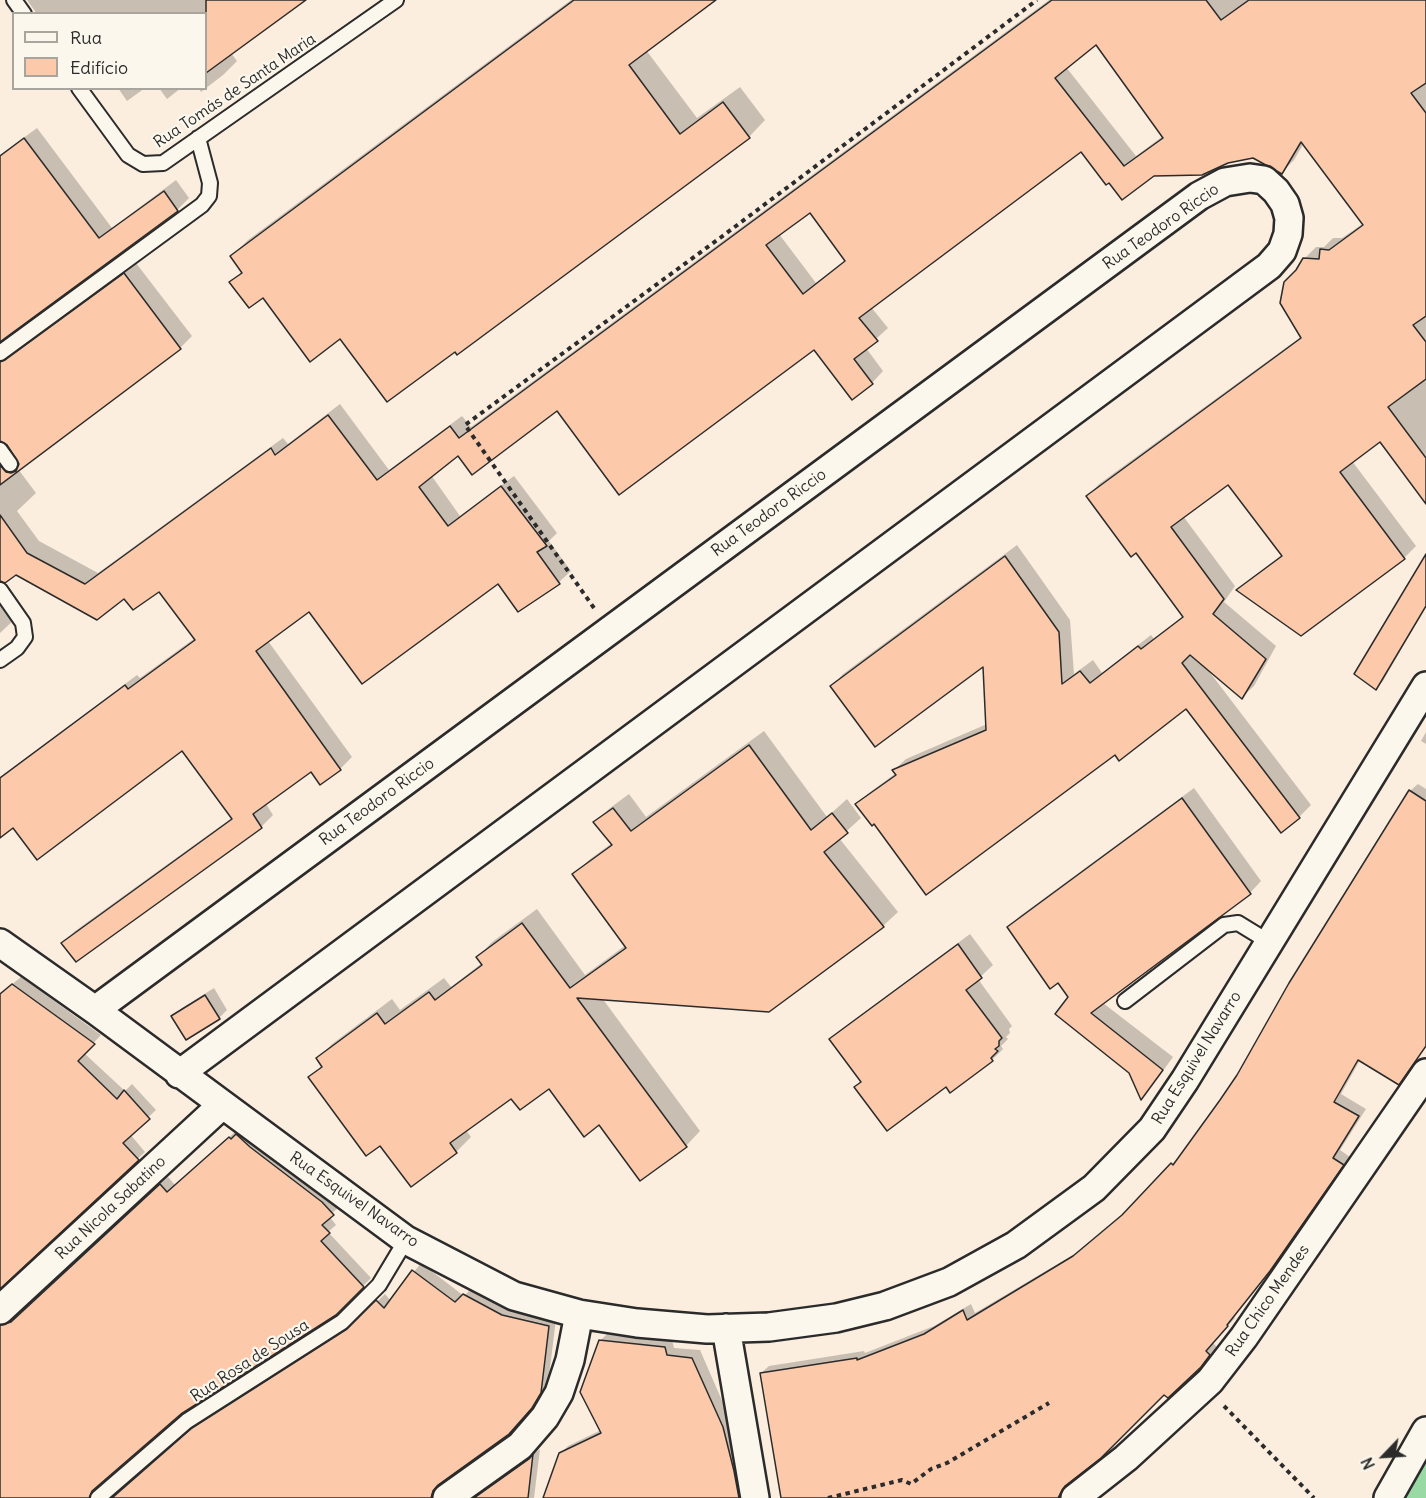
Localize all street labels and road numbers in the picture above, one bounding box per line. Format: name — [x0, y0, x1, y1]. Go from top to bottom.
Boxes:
street label: Rua Tomás de Santa Maria — [150, 30, 320, 152]
street label: Rua Teodoro Riccio — [1099, 180, 1223, 274]
street label: Rua Teodoro Riccio — [708, 465, 830, 561]
street label: Rua Teodoro Riccio — [316, 754, 438, 850]
street label: Rua Esquivel Navarro — [1148, 988, 1246, 1128]
street label: Rua Esquivel Navarro — [286, 1148, 422, 1252]
street label: Rua Nicola Sabatino — [52, 1152, 170, 1264]
street label: Rua Chico Mendes — [1222, 1241, 1314, 1361]
street label: Rua Rosa de Sousa — [187, 1316, 313, 1406]

